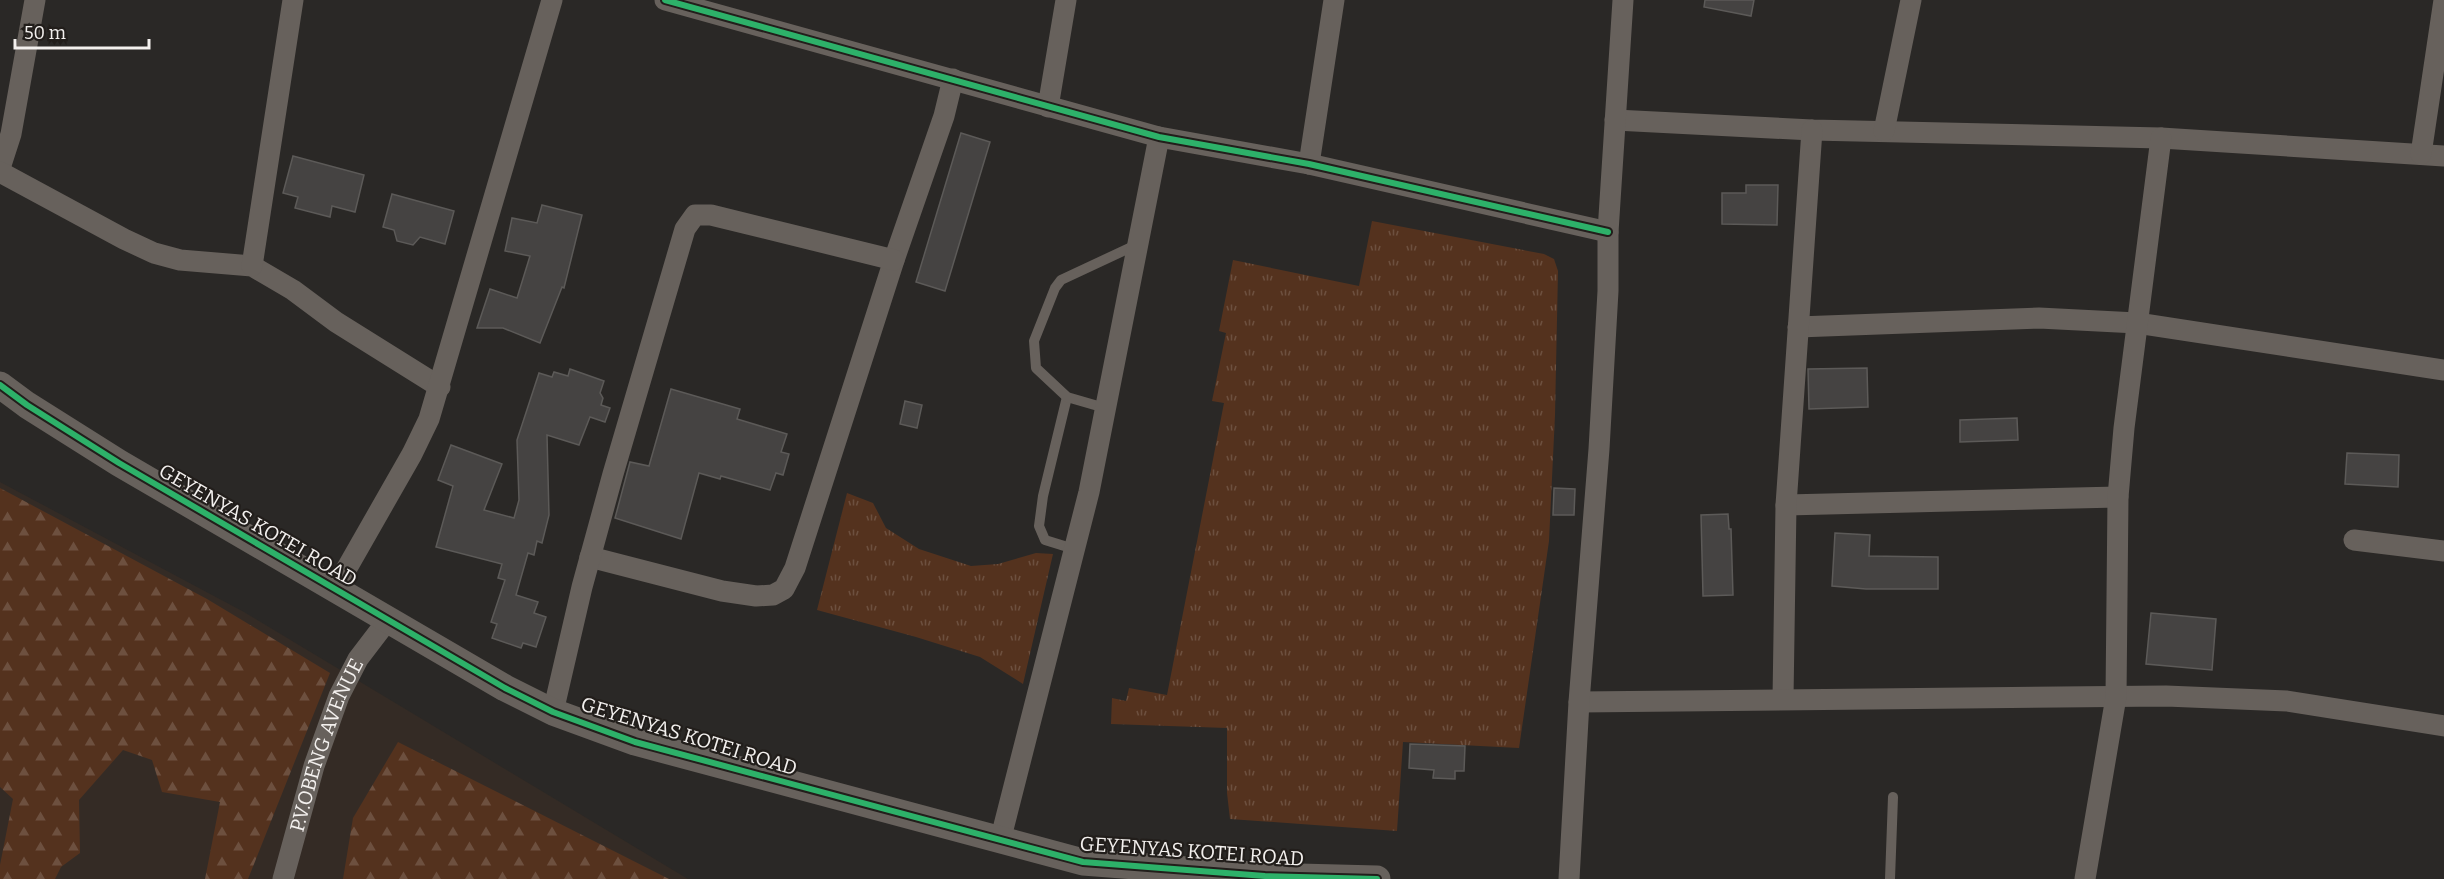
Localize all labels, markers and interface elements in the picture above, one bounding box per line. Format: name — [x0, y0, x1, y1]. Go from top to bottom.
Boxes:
scale bar — [15, 12, 148, 50]
text: 50 m — [24, 22, 66, 44]
street label: GEYENYAS KOTEI ROAD — [155, 458, 361, 592]
street label: P.V.OBENG AVENUE — [285, 654, 368, 834]
street label: GEYENYAS KOTEI ROAD — [578, 692, 800, 780]
street label: GEYENYAS KOTEI ROAD — [1079, 831, 1305, 871]

